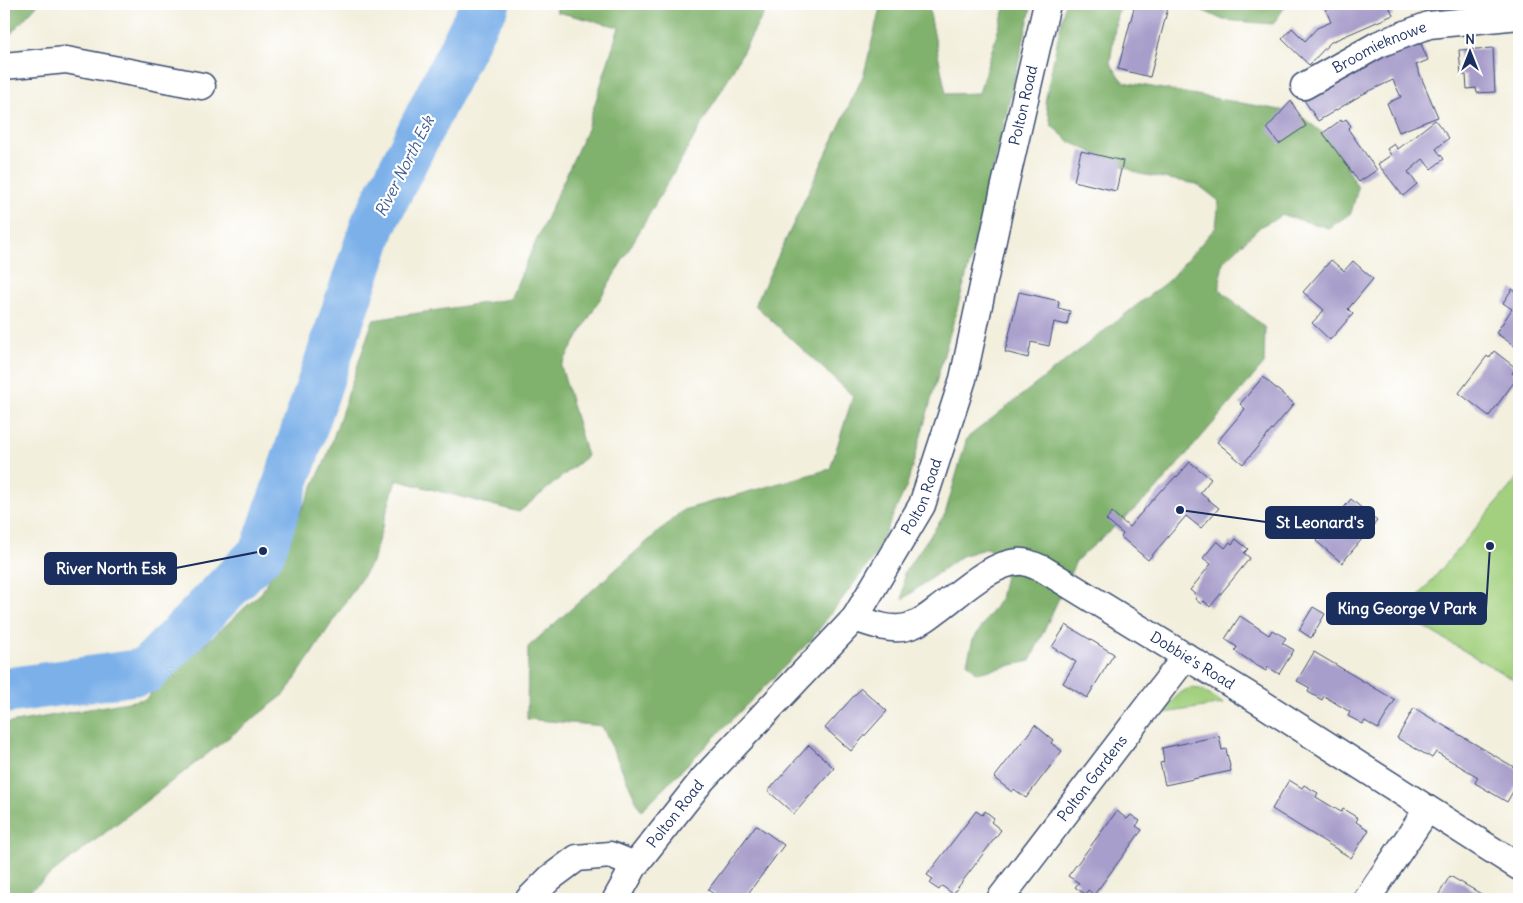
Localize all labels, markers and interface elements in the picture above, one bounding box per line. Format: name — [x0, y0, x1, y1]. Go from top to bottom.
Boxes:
street label: Broomieknowe — [1329, 17, 1429, 77]
north arrow — [1446, 28, 1496, 78]
text: N — [1465, 30, 1475, 48]
street label: Polton Road — [1005, 63, 1041, 147]
water label: River North Esk — [370, 111, 439, 220]
street label: Polton Road — [897, 456, 946, 538]
callout: St Leonard's — [1266, 507, 1374, 538]
text: St Leonard's — [1276, 512, 1364, 532]
callout: River North Esk — [45, 553, 176, 584]
text: River North Esk — [56, 558, 166, 578]
callout: King George V Park — [1327, 593, 1486, 624]
text: King George V Park — [1337, 598, 1477, 619]
street label: Dobbie's Road — [1147, 627, 1238, 693]
street label: Polton Gardens — [1053, 731, 1131, 825]
street label: Polton Road — [642, 776, 708, 852]

